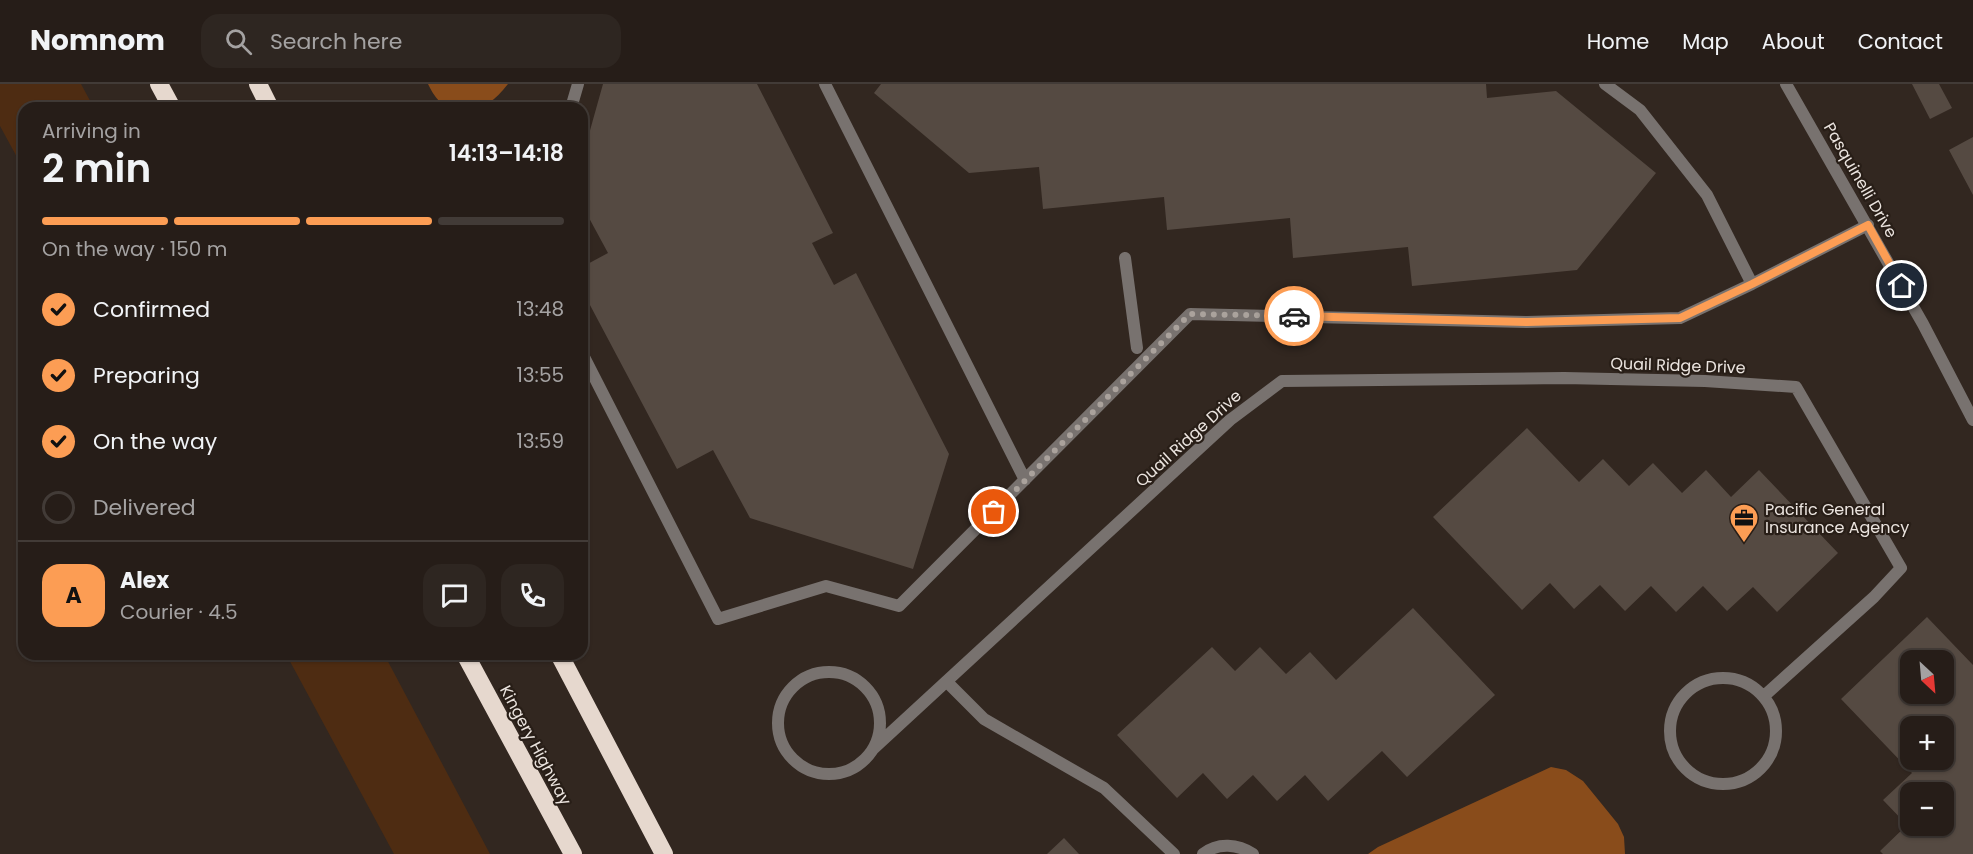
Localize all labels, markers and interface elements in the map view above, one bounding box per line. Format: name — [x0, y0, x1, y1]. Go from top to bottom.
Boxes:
search box — [201, 14, 621, 68]
text: Nomnom — [30, 21, 165, 60]
icon: search — [222, 25, 255, 58]
text: Search here — [270, 26, 402, 57]
text: Home — [1587, 27, 1649, 56]
text: Map — [1682, 27, 1729, 56]
text: About — [1762, 27, 1825, 56]
text: Contact — [1858, 27, 1943, 56]
text: Arriving in — [42, 117, 141, 145]
street label: Pasquinelli Drive — [1818, 118, 1903, 242]
text: 14:13–14:18 — [449, 138, 564, 169]
text: 2 min — [42, 141, 151, 196]
text: On the way · 150 m — [42, 235, 227, 263]
pin — [1876, 260, 1927, 311]
icon: home — [1885, 269, 1918, 302]
courier — [1264, 286, 1324, 346]
icon: check — [42, 293, 75, 326]
text: Confirmed — [93, 294, 210, 325]
text: 13:48 — [516, 295, 564, 323]
icon: car — [1278, 300, 1311, 333]
street label: Quail Ridge Drive — [1610, 352, 1746, 379]
icon: check — [42, 359, 75, 392]
text: Preparing — [93, 360, 200, 391]
text: 13:55 — [516, 361, 564, 389]
street label: Quail Ridge Drive — [1130, 384, 1246, 492]
icon: check — [42, 425, 75, 458]
text: On the way — [93, 426, 217, 457]
text: 13:59 — [516, 427, 564, 455]
pin — [968, 486, 1019, 537]
text: Delivered — [93, 492, 196, 523]
icon: bag — [977, 495, 1010, 528]
place label: Pacific General Insurance Agency — [1765, 498, 1909, 539]
office icon: Pacific General Insurance Agency — [1728, 502, 1760, 544]
button: chat — [423, 564, 486, 627]
button: phone — [501, 564, 564, 627]
text: Alex — [120, 565, 169, 596]
text: A — [65, 580, 82, 611]
text: Courier · 4.5 — [120, 598, 238, 626]
north arrow — [1900, 650, 1954, 704]
map controls — [1900, 650, 1954, 836]
street label: Kingery Highway — [494, 681, 577, 809]
button: + — [1900, 716, 1954, 770]
button: − — [1900, 782, 1954, 836]

